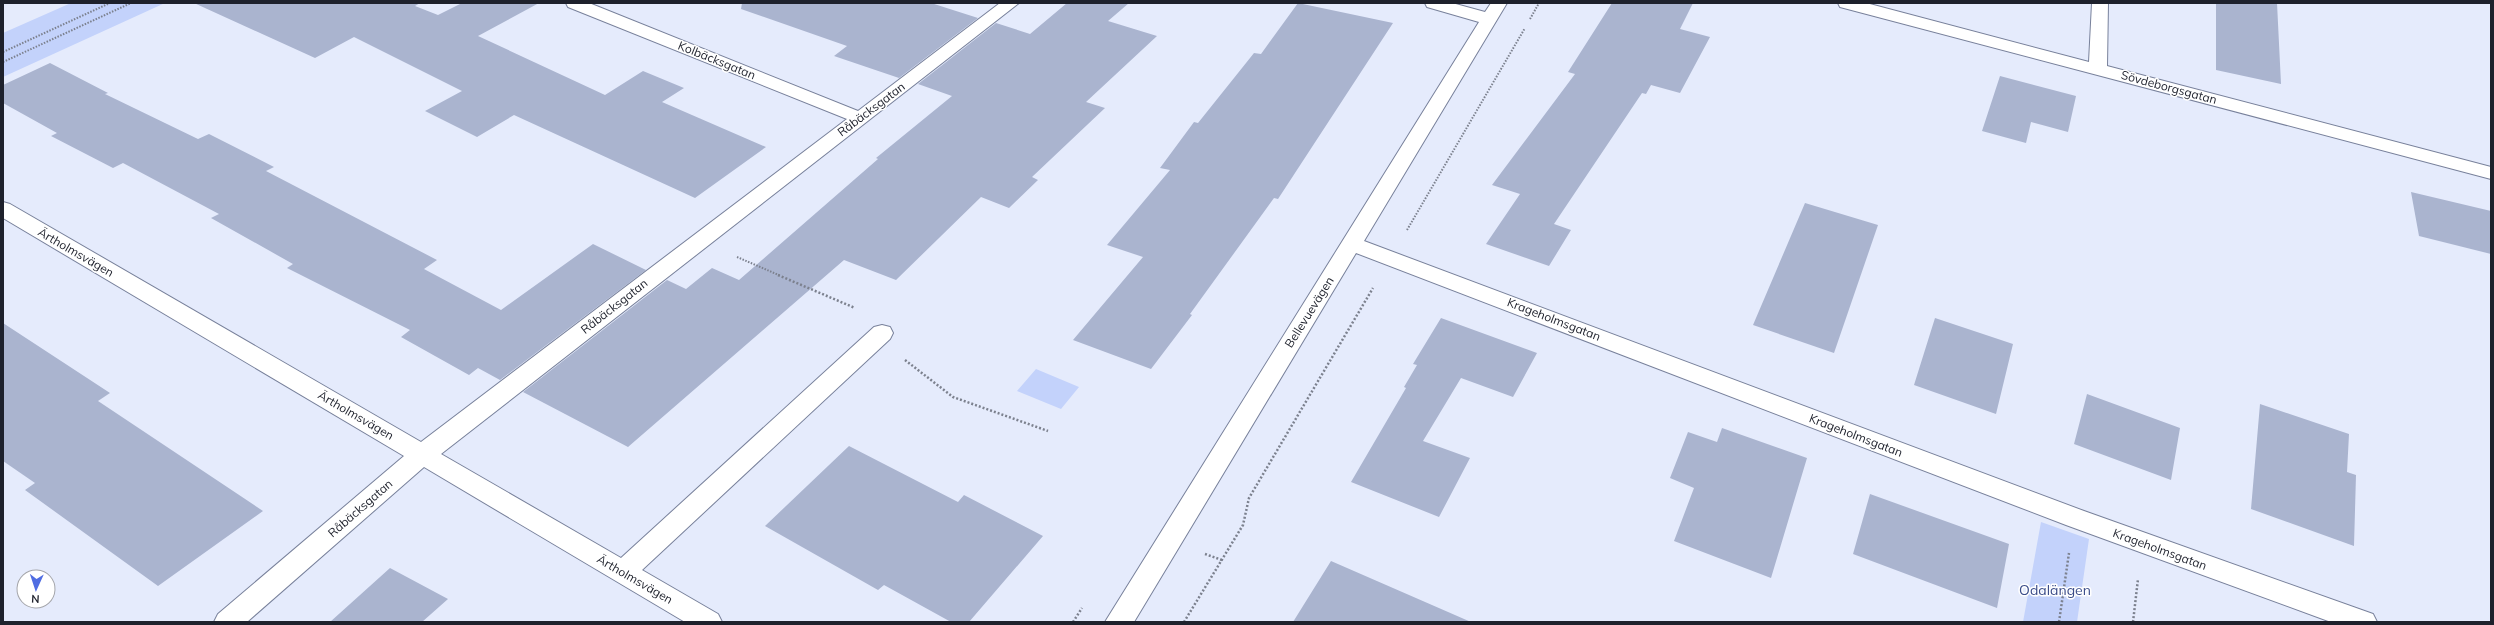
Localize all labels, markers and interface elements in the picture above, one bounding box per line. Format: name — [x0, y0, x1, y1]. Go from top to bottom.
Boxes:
street label: Kolbäcksgatan — [676, 38, 758, 82]
street label: Sövdeborgsgatan — [2119, 67, 2219, 107]
street label: Råbäcksgatan — [834, 79, 908, 139]
street label: Ärtholmsvägen — [35, 224, 117, 280]
street label: Bellevuevägen — [1281, 274, 1337, 350]
street label: Råbäcksgatan — [578, 275, 650, 337]
street label: Krageholmsgatan — [1505, 294, 1603, 344]
street label: Ärtholmsvägen — [315, 387, 397, 443]
street label: Krageholmsgatan — [1807, 410, 1905, 460]
street label: Råbäcksgatan — [325, 476, 395, 540]
street label: Krageholmsgatan — [2111, 525, 2209, 573]
street label: Ärtholmsvägen — [594, 551, 676, 607]
north arrow — [16, 569, 56, 609]
park label: Odalängen — [2019, 581, 2091, 599]
text: N — [31, 592, 40, 606]

